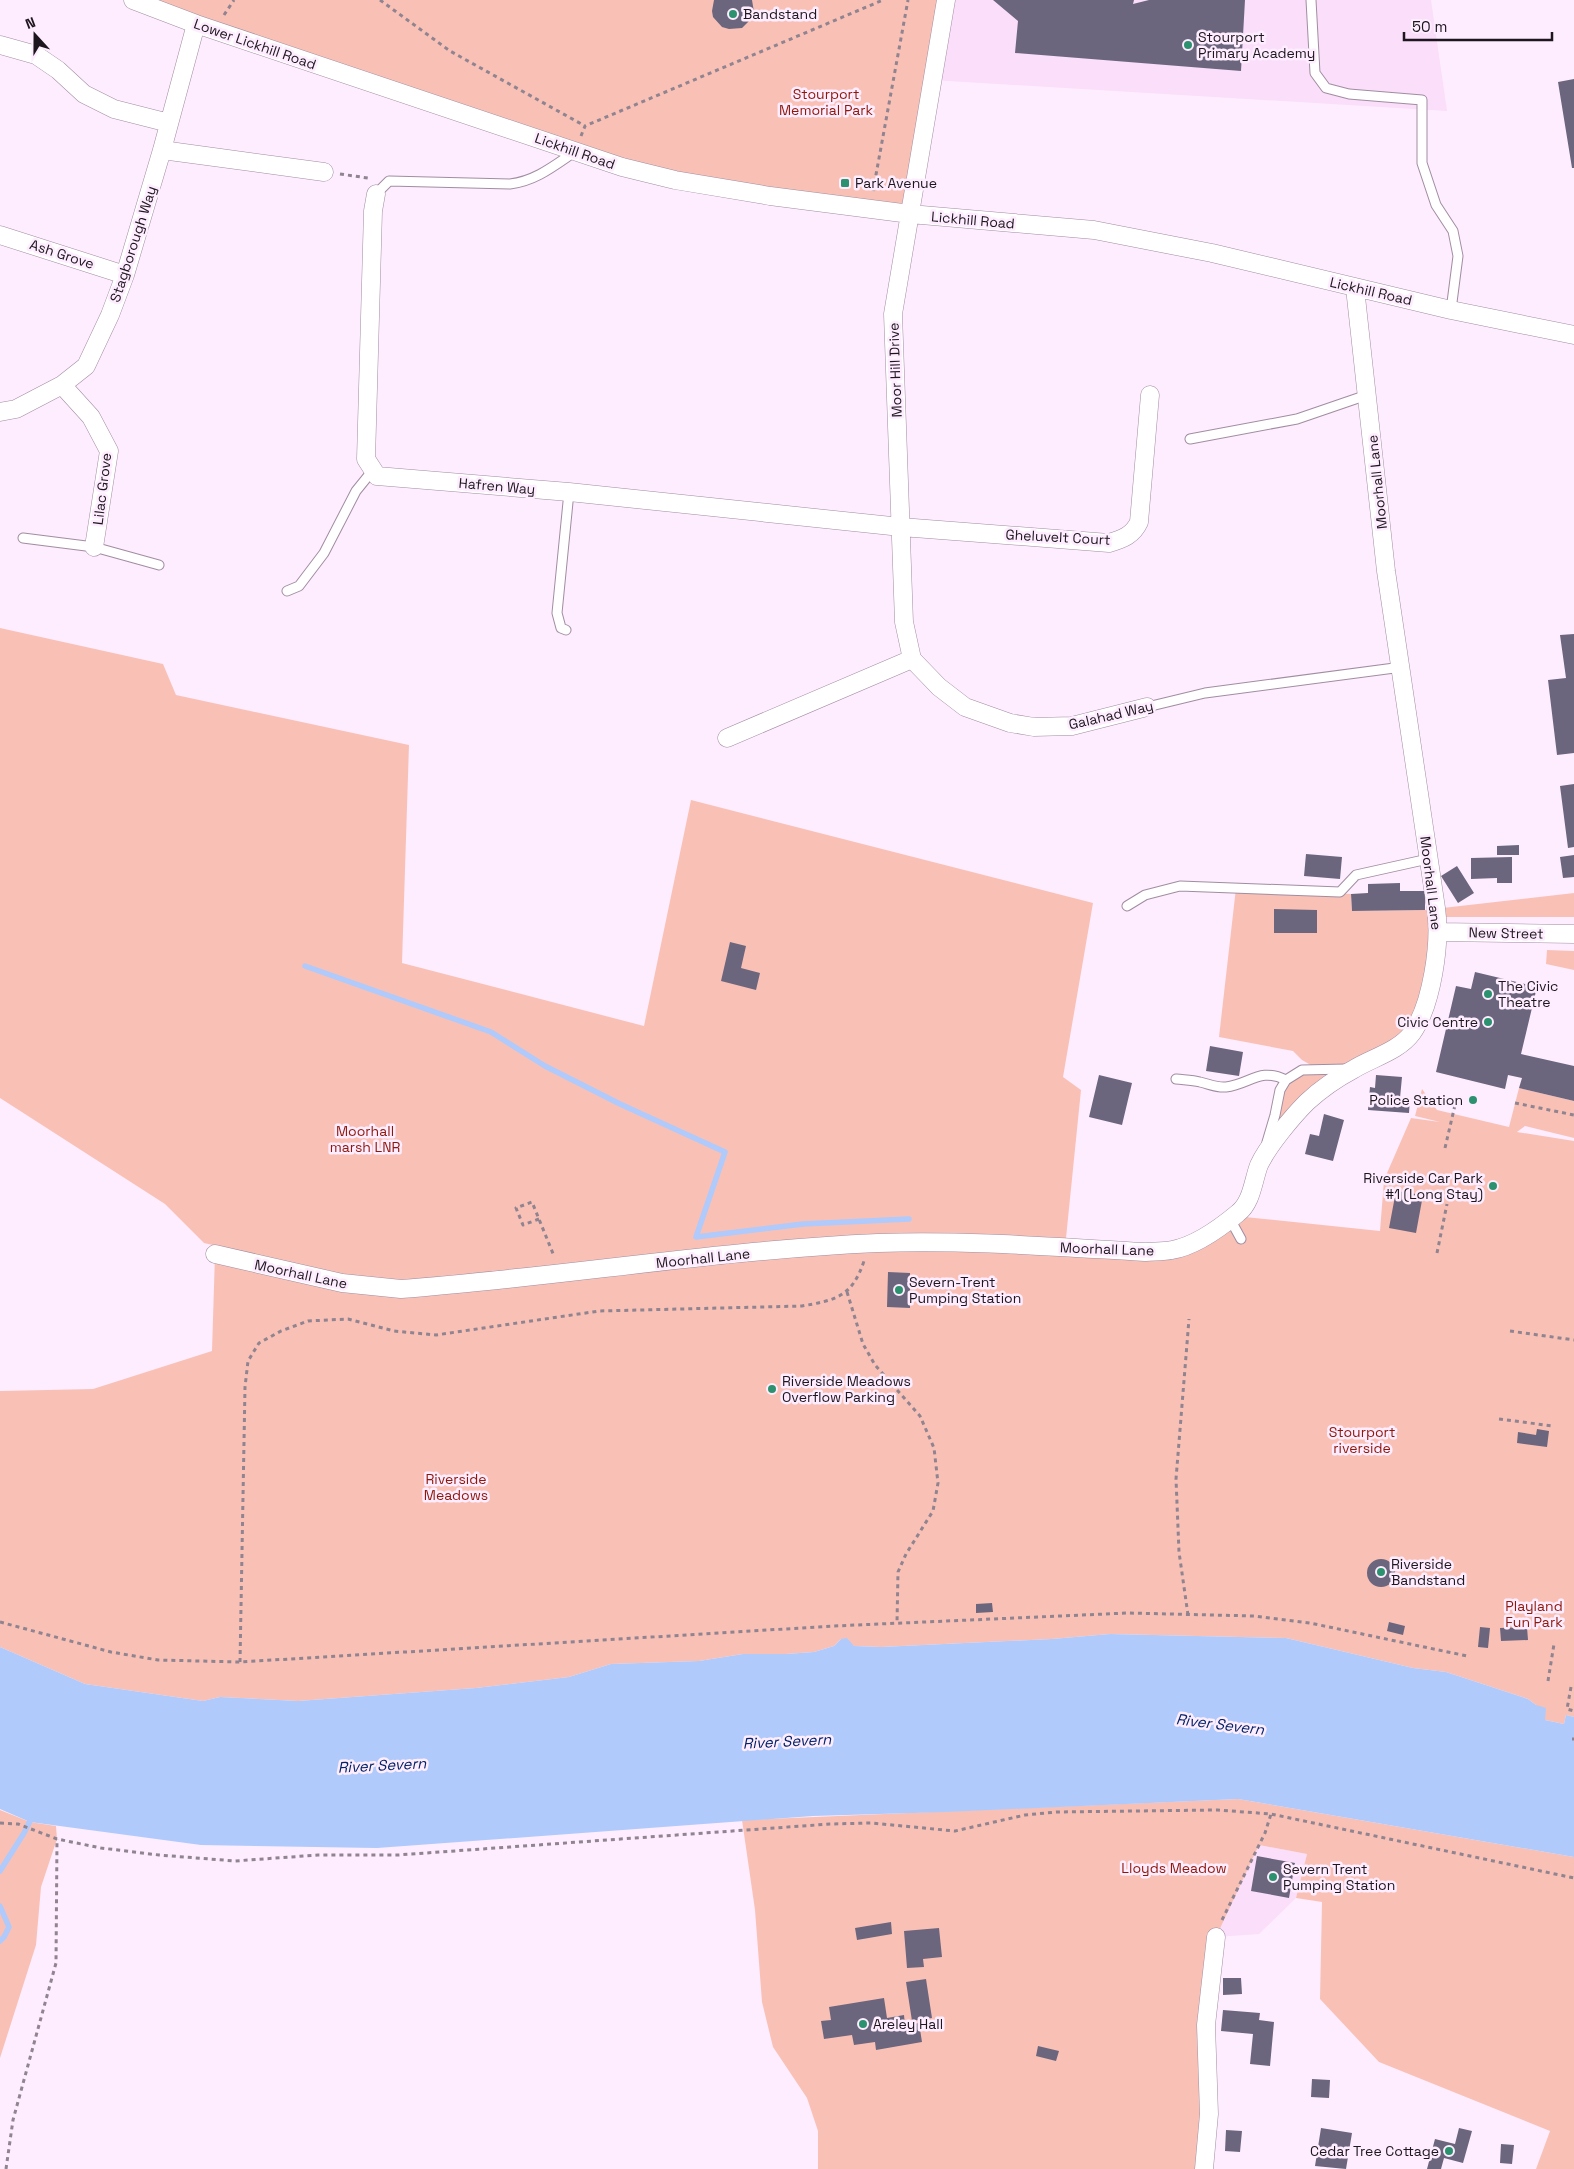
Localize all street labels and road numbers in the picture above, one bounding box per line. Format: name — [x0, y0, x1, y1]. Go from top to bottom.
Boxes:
street label: Lower Lickhill Road — [191, 15, 319, 73]
street label: Lickhill Road — [532, 129, 618, 173]
street label: Stagborough Way — [106, 184, 160, 304]
street label: Lickhill Road — [930, 207, 1016, 233]
street label: Ash Grove — [28, 235, 96, 273]
street label: Lickhill Road — [1328, 273, 1414, 309]
street label: Moor Hill Drive — [884, 322, 906, 418]
street label: Moorhall Lane — [1363, 434, 1391, 530]
street label: Lilac Grove — [89, 452, 115, 526]
street label: Hafren Way — [458, 474, 536, 498]
street label: Gheluvelt Court — [1005, 525, 1111, 549]
street label: Galahad Way — [1067, 697, 1155, 733]
street label: Moorhall Lane — [1416, 835, 1446, 931]
street label: New Street — [1468, 923, 1544, 943]
street label: Moorhall Lane — [1060, 1238, 1154, 1260]
street label: Moorhall Lane — [655, 1244, 751, 1272]
street label: Moorhall Lane — [253, 1255, 349, 1293]

